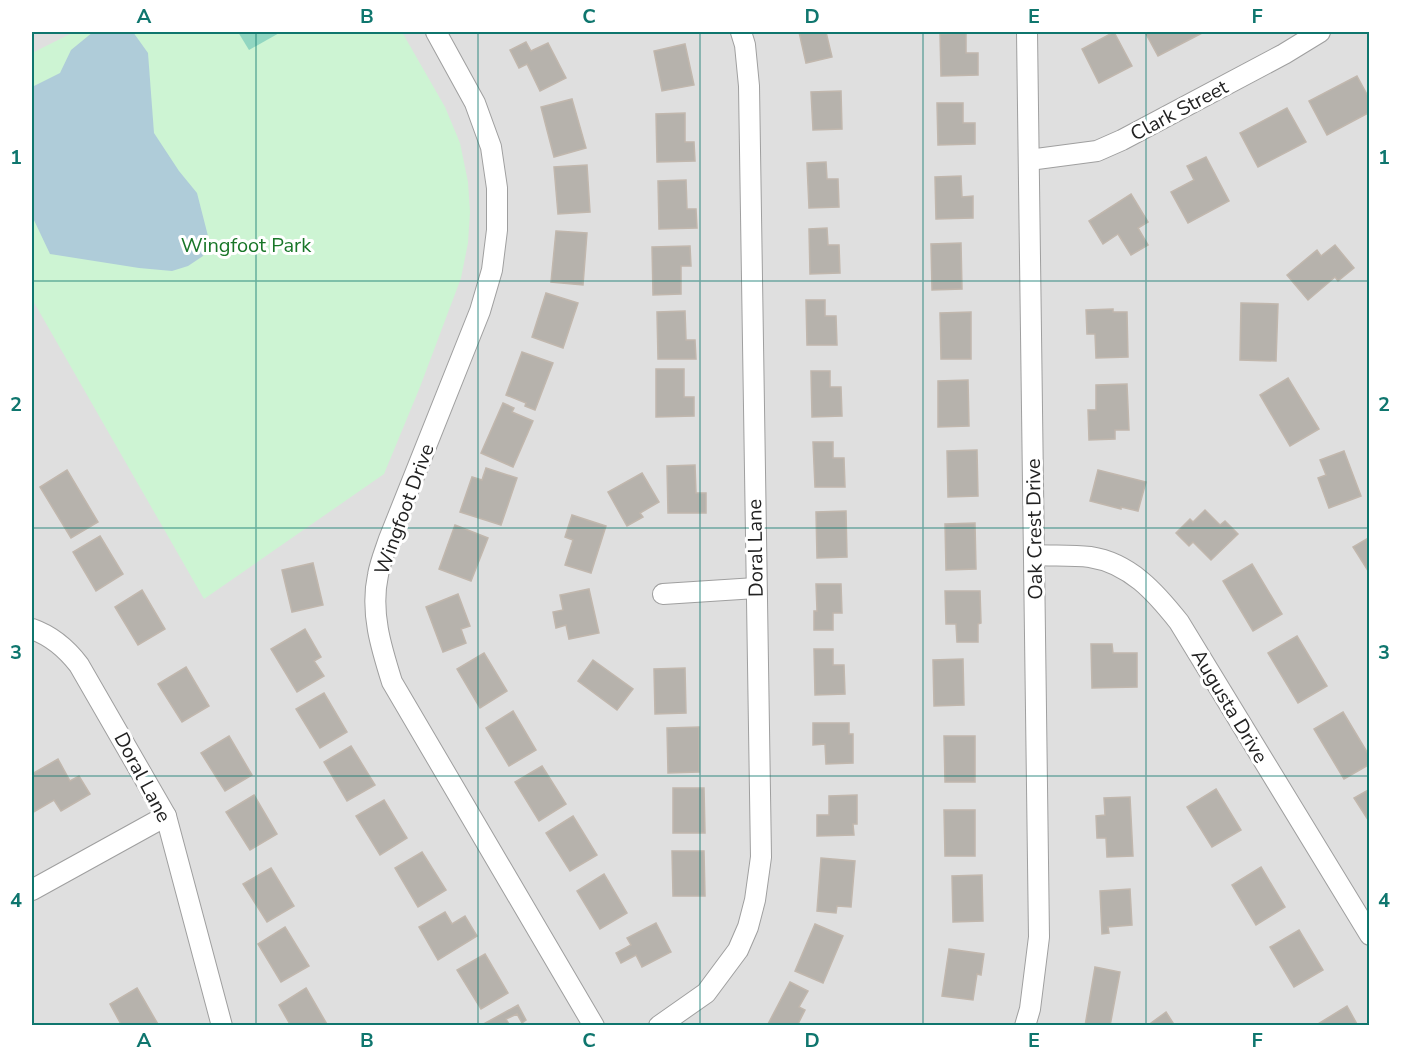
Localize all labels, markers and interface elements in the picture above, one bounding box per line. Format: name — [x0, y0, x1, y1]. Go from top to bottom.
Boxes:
text: A — [137, 3, 152, 30]
text: B — [360, 3, 374, 30]
text: C — [582, 3, 596, 30]
text: D — [804, 3, 820, 30]
text: E — [1028, 3, 1040, 30]
text: F — [1251, 3, 1263, 30]
street label: Clark Street — [1126, 73, 1234, 147]
text: 1 — [10, 144, 22, 171]
text: 1 — [1378, 144, 1390, 171]
park label: Wingfoot Park — [181, 232, 312, 259]
text: 2 — [10, 391, 22, 418]
text: 2 — [1378, 391, 1390, 418]
street label: Wingfoot Drive — [368, 440, 441, 579]
street label: Oak Crest Drive — [1020, 458, 1049, 600]
street label: Doral Lane — [741, 499, 770, 597]
text: 3 — [10, 639, 22, 666]
text: 3 — [1378, 639, 1390, 666]
street label: Augusta Drive — [1185, 644, 1274, 768]
street label: Doral Lane — [108, 728, 178, 827]
text: 4 — [10, 887, 22, 914]
text: 4 — [1378, 887, 1390, 914]
text: A — [137, 1027, 152, 1054]
text: B — [360, 1027, 374, 1054]
text: C — [582, 1027, 596, 1054]
text: D — [804, 1027, 820, 1054]
text: E — [1028, 1027, 1040, 1054]
text: F — [1251, 1027, 1263, 1054]

